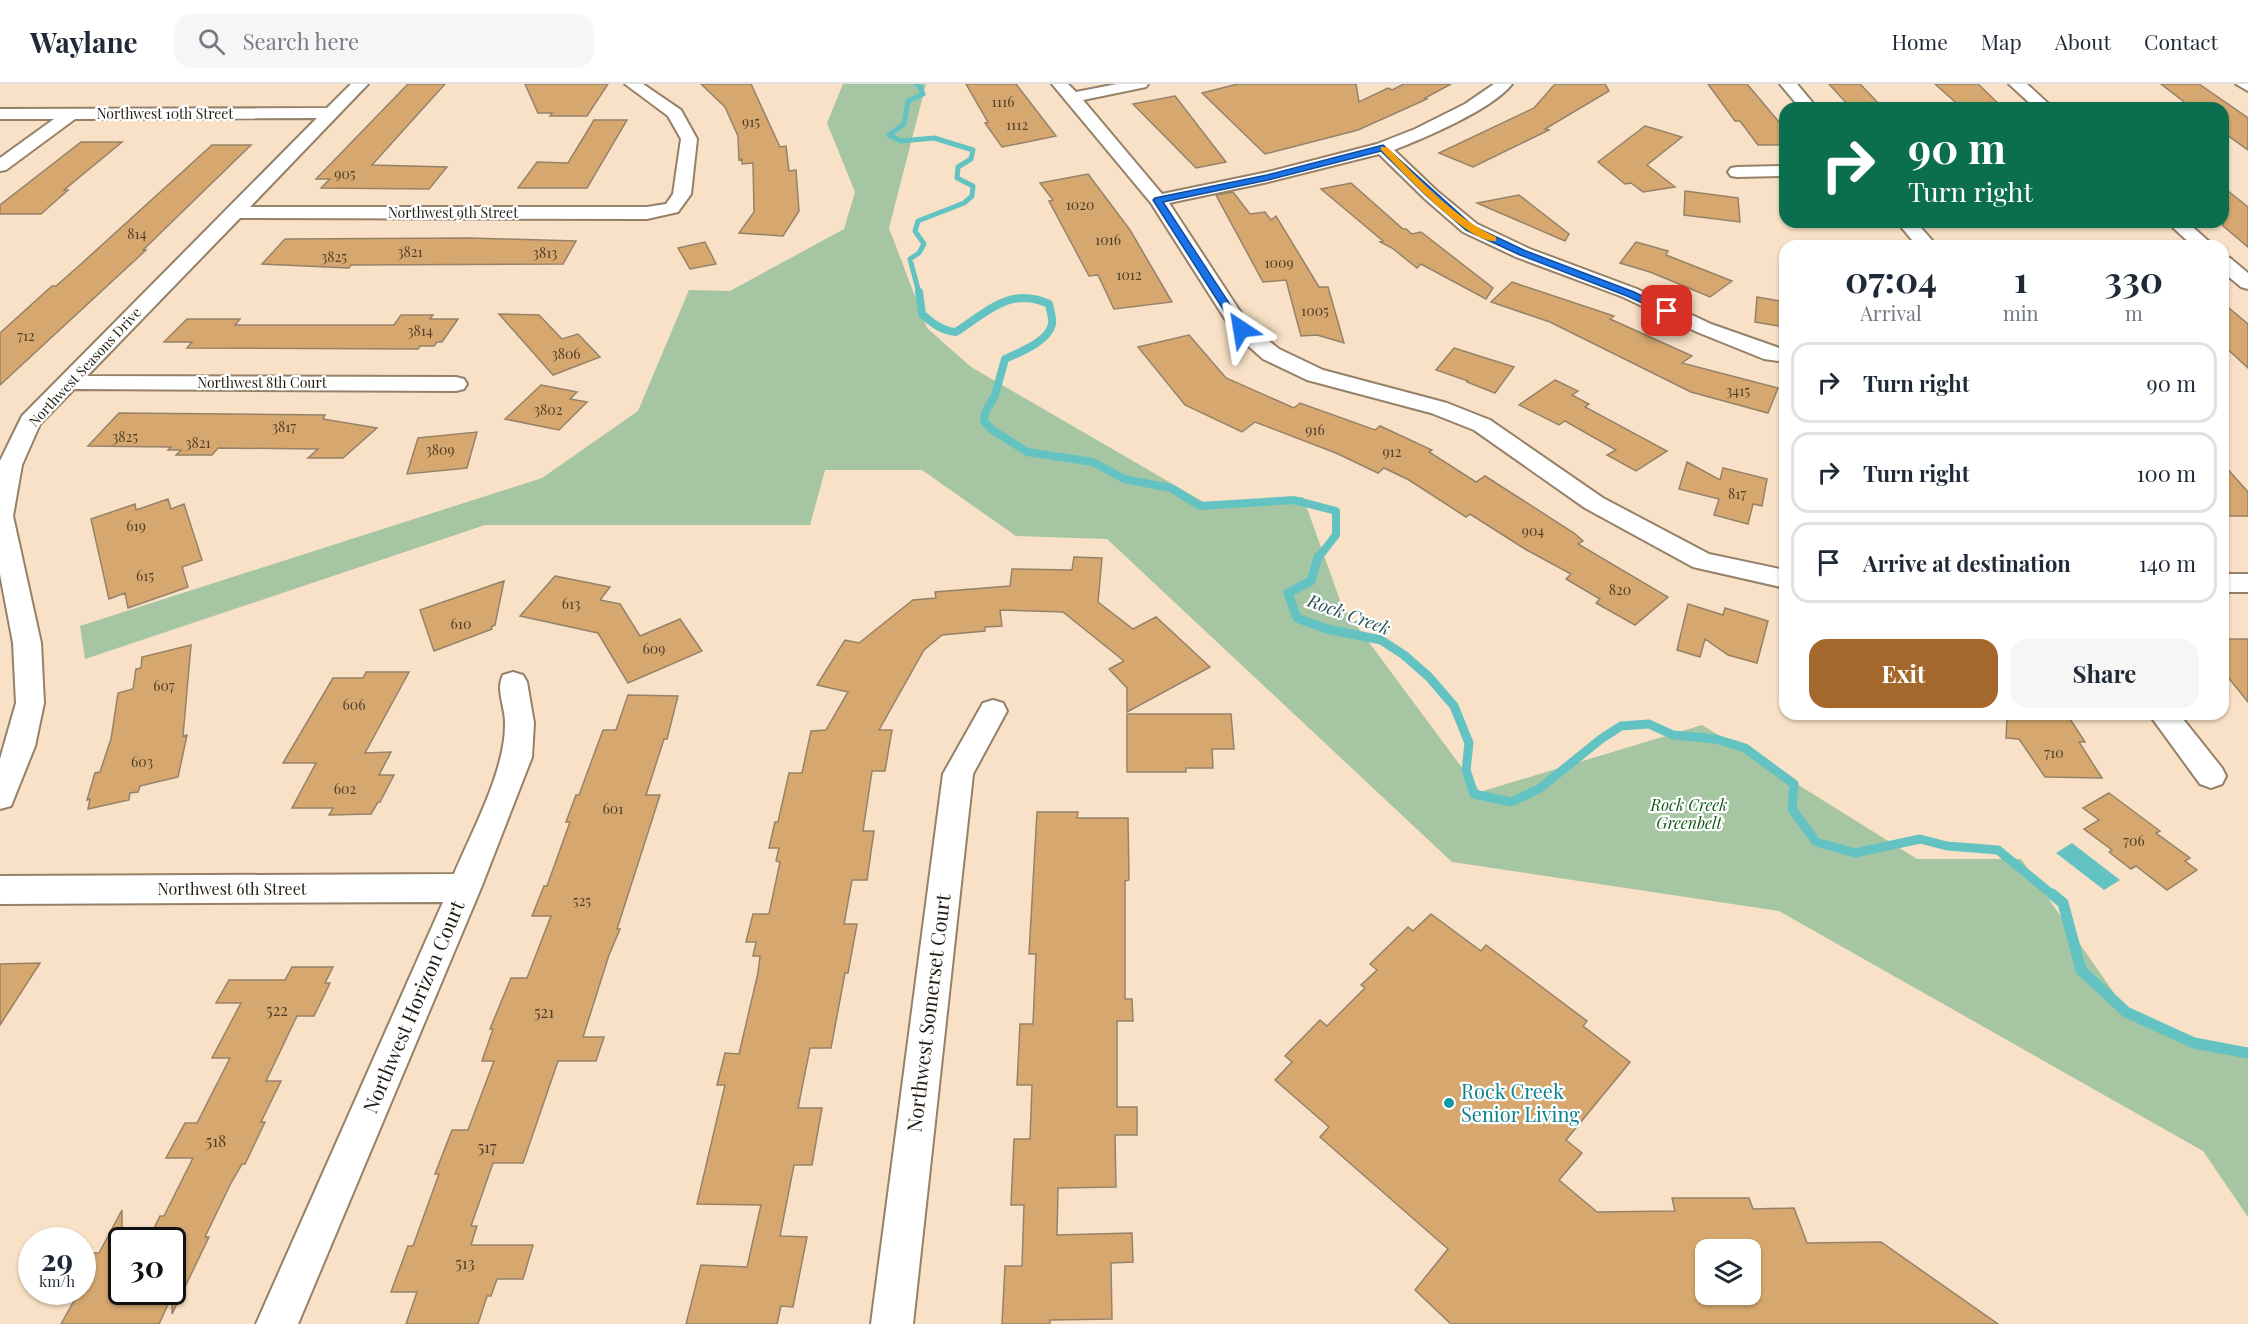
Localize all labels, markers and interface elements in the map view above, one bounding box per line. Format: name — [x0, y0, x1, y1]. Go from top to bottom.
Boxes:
search box — [174, 14, 594, 68]
text: Waylane — [30, 23, 138, 60]
icon: search — [195, 25, 228, 58]
text: Search here — [243, 26, 359, 56]
text: Home — [1892, 27, 1948, 55]
text: Map — [1981, 27, 2022, 55]
text: About — [2055, 27, 2111, 55]
text: Contact — [2144, 27, 2218, 55]
house number: 1116 — [992, 92, 1014, 111]
street label: Northwest 10th Street — [97, 104, 234, 123]
house number: 915 — [742, 112, 760, 131]
house number: 1112 — [1006, 115, 1028, 134]
text: 90 m — [1908, 119, 2006, 175]
icon: right — [1809, 126, 1887, 204]
house number: 905 — [334, 164, 356, 183]
text: Turn right — [1908, 173, 2033, 209]
house number: 1020 — [1066, 195, 1094, 214]
street label: Northwest 9th Street — [388, 203, 519, 222]
house number: 814 — [127, 224, 147, 243]
house number: 1016 — [1095, 230, 1121, 249]
house number: 3821 — [397, 242, 423, 261]
house number: 3813 — [533, 243, 557, 262]
house number: 3825 — [321, 247, 347, 266]
house number: 1009 — [1264, 253, 1294, 272]
text: 07:04 — [1845, 254, 1937, 302]
text: 1 — [2014, 254, 2028, 302]
text: 330 — [2105, 254, 2163, 302]
house number: 1012 — [1116, 265, 1142, 284]
pin — [1641, 285, 1692, 336]
icon: arrive — [1650, 294, 1683, 327]
position arrow — [1209, 297, 1273, 361]
text: Arrival — [1860, 299, 1922, 326]
text: min — [2003, 299, 2039, 326]
text: m — [2125, 299, 2143, 326]
house number: 1005 — [1301, 301, 1329, 320]
street label: Northwest Seasons Drive — [24, 303, 145, 430]
house number: 3814 — [407, 321, 433, 340]
house number: 712 — [17, 326, 35, 345]
house number: 3806 — [551, 344, 581, 363]
icon: right — [1812, 366, 1845, 399]
text: Turn right — [1863, 368, 1969, 398]
text: 90 m — [2147, 368, 2196, 398]
street label: Northwest 8th Court — [197, 373, 328, 392]
house number: 3415 — [1726, 381, 1750, 400]
house number: 3802 — [534, 400, 563, 419]
house number: 3817 — [272, 417, 297, 436]
house number: 916 — [1305, 420, 1325, 439]
house number: 3825 — [112, 427, 138, 446]
house number: 3821 — [185, 433, 211, 452]
house number: 3809 — [425, 440, 455, 459]
house number: 912 — [1382, 442, 1402, 461]
icon: right — [1812, 456, 1845, 489]
text: Turn right — [1863, 458, 1969, 488]
text: 100 m — [2136, 458, 2196, 488]
house number: 817 — [1728, 484, 1746, 503]
house number: 619 — [126, 516, 146, 535]
house number: 904 — [1522, 521, 1544, 540]
icon: arrive — [1812, 546, 1845, 579]
text: Arrive at destination — [1863, 548, 2071, 578]
text: 140 m — [2139, 548, 2196, 578]
house number: 615 — [136, 566, 154, 585]
house number: 820 — [1609, 580, 1631, 599]
water label: Rock Creek — [1304, 588, 1394, 640]
house number: 613 — [562, 594, 580, 613]
house number: 610 — [451, 614, 471, 633]
house number: 609 — [643, 639, 665, 658]
button: Exit — [1809, 639, 1998, 708]
button: Share — [2010, 639, 2199, 708]
house number: 607 — [153, 676, 175, 695]
house number: 606 — [343, 695, 365, 714]
house number: 710 — [2044, 743, 2064, 762]
house number: 603 — [131, 752, 153, 771]
house number: 602 — [334, 779, 356, 798]
park label: Rock Creek Greenbelt — [1650, 794, 1727, 833]
house number: 601 — [603, 799, 623, 818]
house number: 706 — [2123, 831, 2145, 850]
street label: Northwest 6th Street — [158, 878, 307, 899]
house number: 525 — [573, 891, 591, 910]
street label: Northwest Somerset Court — [899, 891, 956, 1134]
street label: Northwest Horizon Court — [356, 895, 470, 1117]
house number: 522 — [266, 999, 288, 1020]
house number: 521 — [534, 1001, 554, 1022]
place label: Rock Creek Senior Living — [1461, 1077, 1580, 1127]
marker: Rock Creek Senior Living — [1442, 1096, 1456, 1110]
house number: 518 — [206, 1130, 226, 1151]
house number: 517 — [477, 1136, 497, 1157]
speed limit sign: 30 — [108, 1227, 186, 1305]
text: 29 — [41, 1239, 73, 1279]
map controls — [1695, 1239, 1761, 1305]
button: layers — [1695, 1239, 1761, 1305]
house number: 513 — [455, 1252, 475, 1273]
text: km/h — [39, 1271, 75, 1291]

